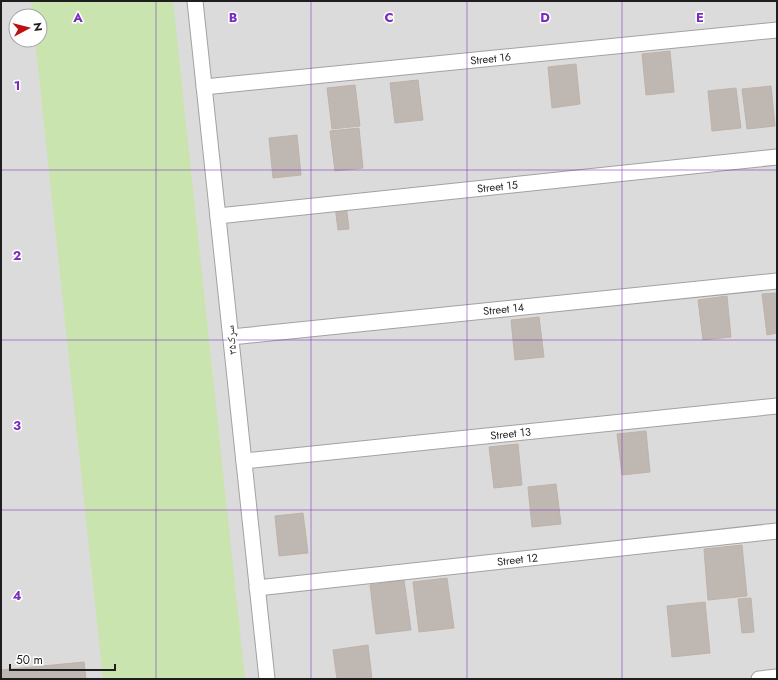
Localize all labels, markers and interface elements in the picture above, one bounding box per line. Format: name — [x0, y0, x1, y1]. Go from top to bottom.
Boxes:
north arrow — [8, 8, 48, 48]
text: A — [72, 8, 83, 27]
text: B — [229, 8, 238, 27]
text: C — [384, 8, 394, 27]
text: D — [540, 8, 550, 27]
text: E — [696, 8, 704, 27]
text: N — [29, 21, 46, 32]
street label: Street 16 — [469, 49, 512, 68]
text: 1 — [14, 76, 20, 95]
street label: Street 15 — [476, 176, 519, 197]
text: 2 — [13, 246, 21, 265]
street label: Street 14 — [482, 299, 525, 319]
street label: سړک۳۵ — [222, 324, 240, 356]
text: 3 — [13, 416, 21, 435]
street label: Street 13 — [490, 423, 532, 444]
street label: Street 12 — [496, 549, 539, 570]
text: 4 — [12, 586, 22, 605]
scale bar — [10, 646, 115, 672]
text: 50 m — [16, 651, 43, 669]

